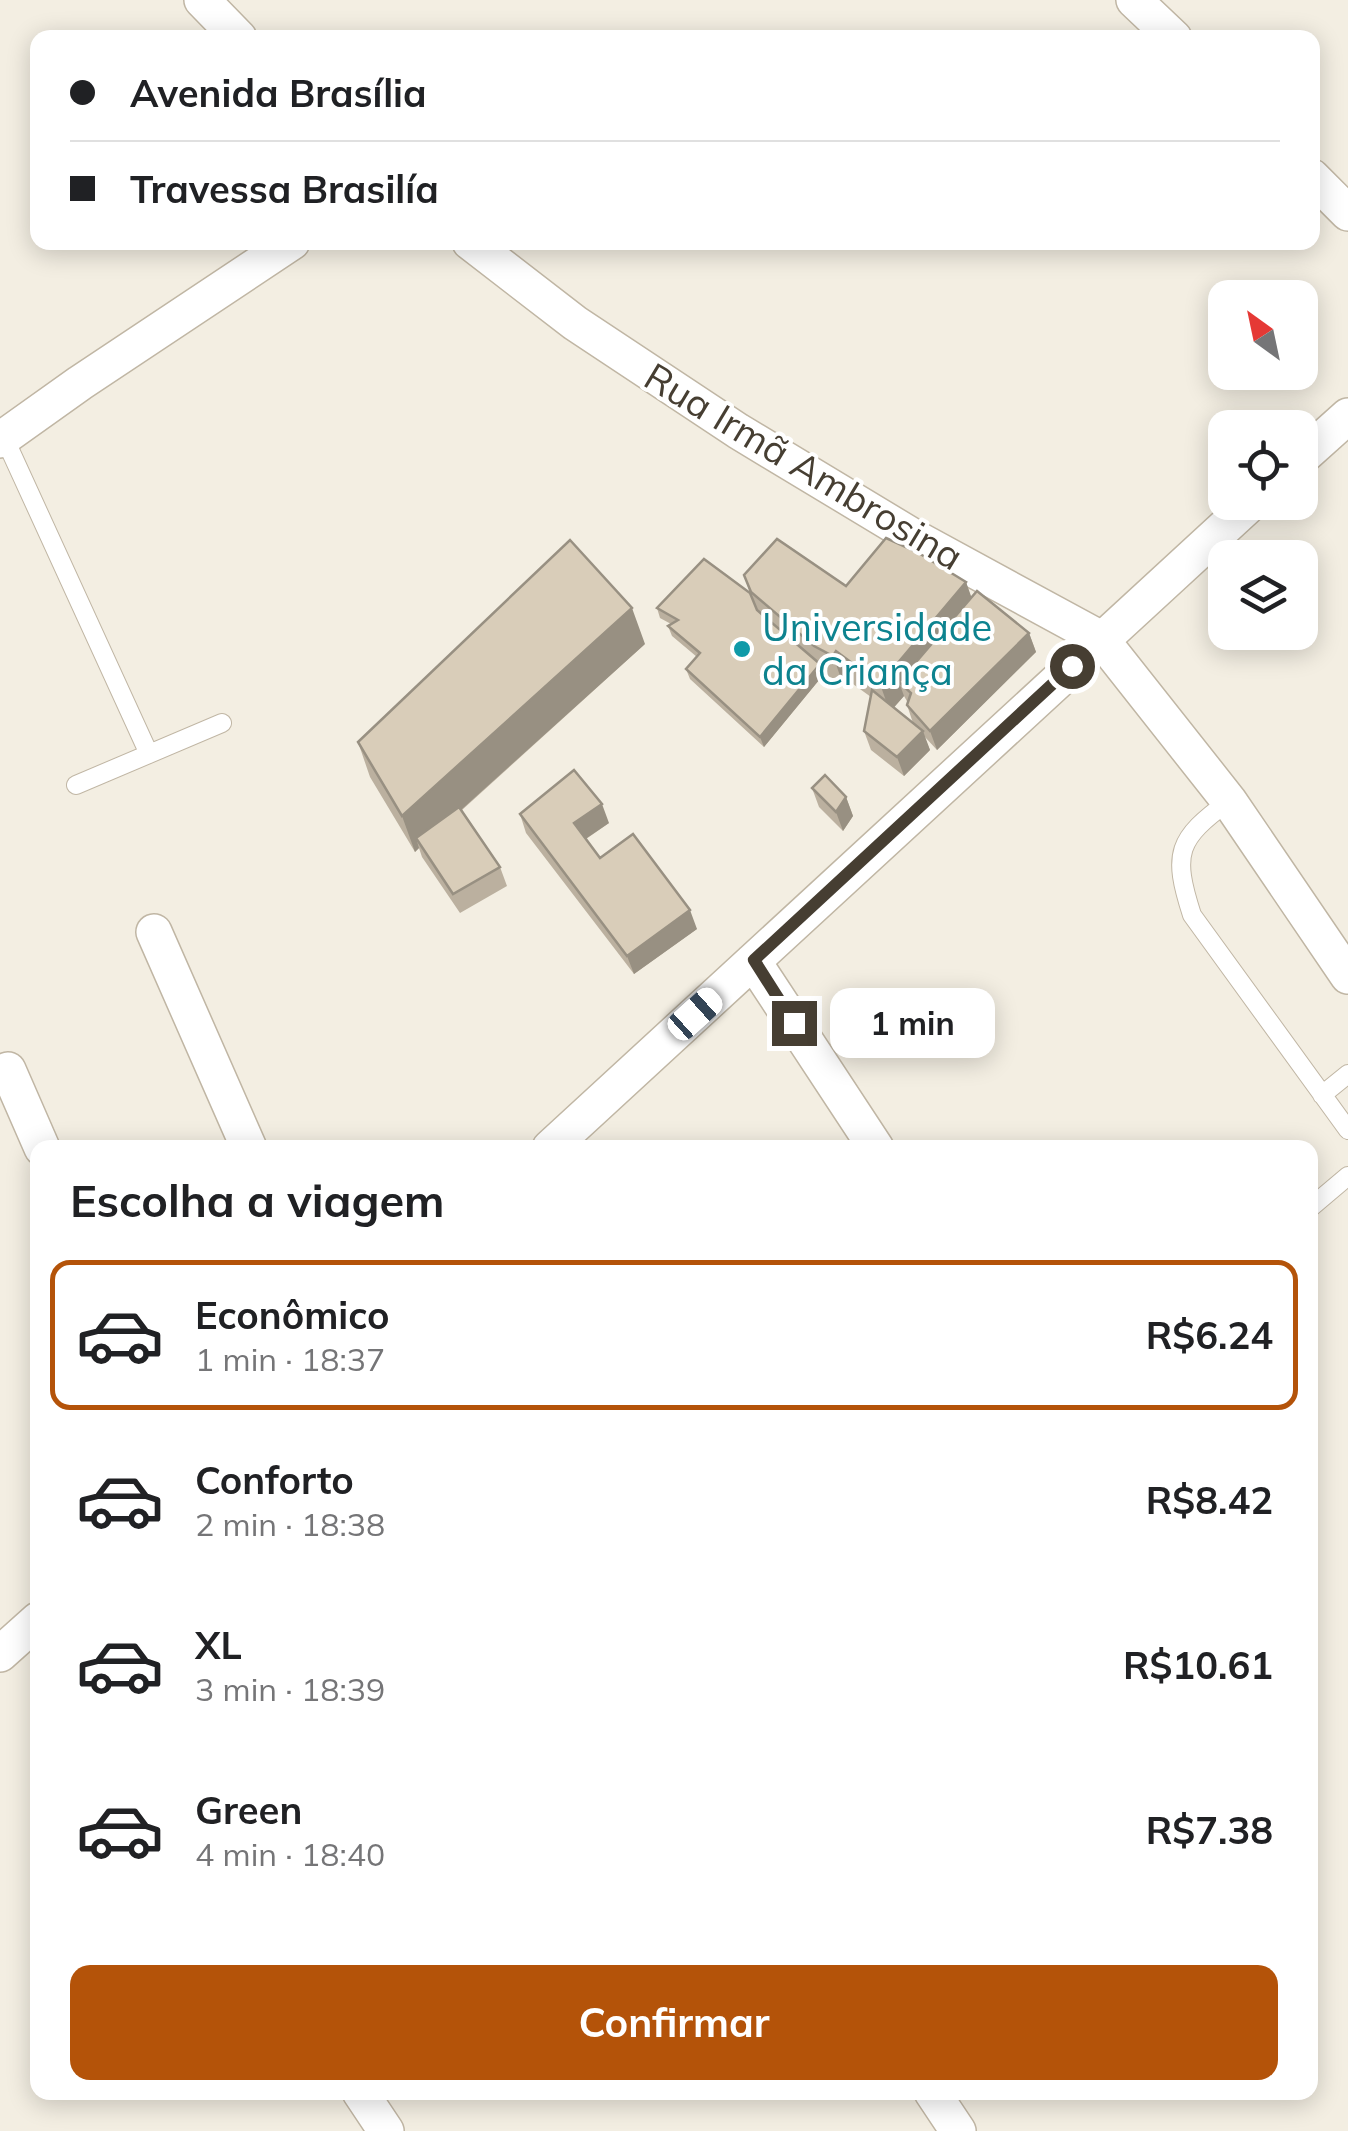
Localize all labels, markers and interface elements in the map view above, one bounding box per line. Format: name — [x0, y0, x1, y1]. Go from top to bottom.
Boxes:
text: Avenida Brasília — [130, 69, 427, 117]
text: Travessa Brasilía — [130, 165, 439, 213]
north arrow — [1208, 280, 1318, 390]
map controls — [1208, 280, 1318, 650]
street label: Rua Irmã Ambrosina — [636, 352, 972, 580]
button: locate — [1208, 410, 1318, 520]
button: layers — [1208, 540, 1318, 650]
place label: Universidade da Criança — [762, 603, 992, 695]
marker: Universidade da Criança — [731, 638, 753, 660]
route start — [1050, 644, 1095, 689]
car — [663, 983, 727, 1045]
callout: 1 min — [829, 988, 994, 1058]
route end — [772, 1001, 817, 1046]
text: 1 min — [870, 1003, 955, 1043]
text: Escolha a viagem — [70, 1172, 445, 1228]
icon: car — [75, 1290, 165, 1380]
text: Econômico — [195, 1291, 390, 1339]
text: R$6.24 — [1146, 1311, 1273, 1359]
text: 1 min · 18:37 — [195, 1339, 385, 1379]
icon: car — [75, 1455, 165, 1545]
text: Conforto — [195, 1456, 354, 1504]
text: R$8.42 — [1146, 1476, 1273, 1524]
text: 2 min · 18:38 — [195, 1504, 385, 1544]
icon: car — [75, 1620, 165, 1710]
text: XL — [195, 1621, 242, 1669]
text: R$10.61 — [1123, 1641, 1273, 1689]
text: 3 min · 18:39 — [195, 1669, 385, 1709]
icon: car — [75, 1785, 165, 1875]
text: Green — [195, 1786, 302, 1834]
text: R$7.38 — [1146, 1806, 1273, 1854]
text: 4 min · 18:40 — [195, 1834, 385, 1874]
button: Confirmar — [70, 1965, 1278, 2080]

